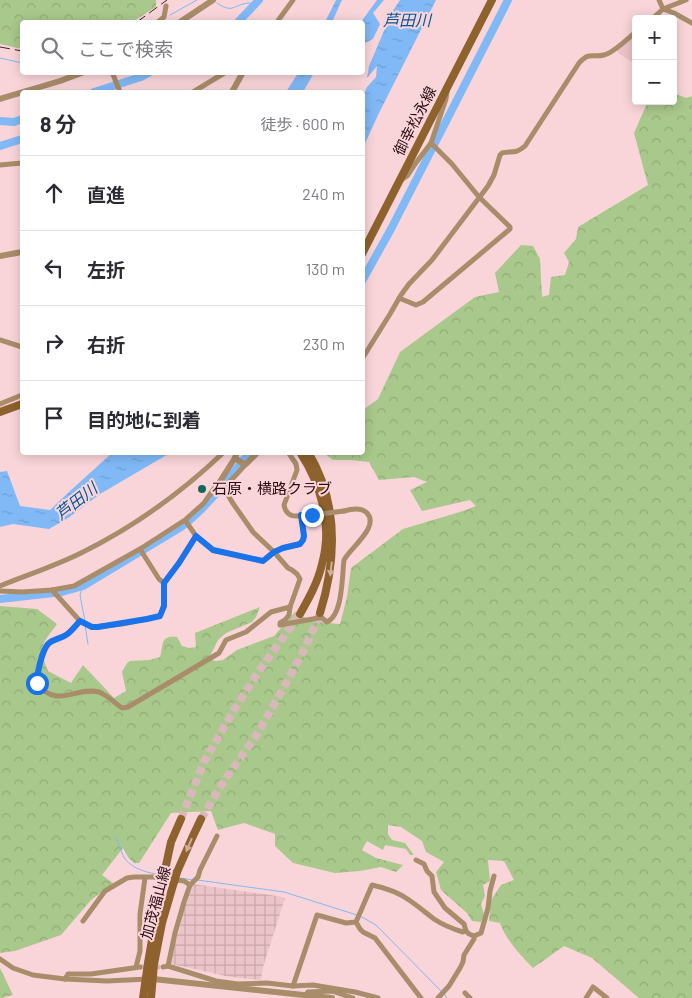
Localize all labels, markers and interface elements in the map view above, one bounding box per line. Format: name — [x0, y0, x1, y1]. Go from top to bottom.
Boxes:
water label: 芦田川 — [383, 10, 433, 29]
map controls — [632, 15, 677, 105]
button: + — [632, 15, 677, 60]
search box — [20, 20, 365, 75]
icon: search — [38, 34, 66, 62]
text: ここで検索 — [78, 37, 173, 60]
button: − — [632, 60, 677, 105]
street label: 御幸松永線 — [389, 83, 439, 158]
text: 8 分 — [40, 111, 77, 136]
text: 徒歩 · 600 m — [260, 114, 345, 133]
icon: ahead — [40, 179, 68, 207]
text: 直進 — [87, 183, 125, 206]
text: 240 m — [302, 184, 345, 203]
icon: left — [40, 254, 68, 282]
text: 左折 — [87, 258, 125, 281]
text: 130 m — [306, 259, 345, 278]
icon: right — [40, 329, 68, 357]
text: 右折 — [87, 333, 125, 356]
text: 230 m — [303, 334, 345, 353]
icon: arrive — [40, 404, 68, 432]
text: 目的地に到着 — [87, 408, 201, 431]
water label: 芦田川 — [51, 477, 102, 523]
place label: 石原・横路クラブ — [212, 479, 332, 497]
marker: 石原・横路クラブ — [196, 483, 208, 495]
route end — [301, 504, 324, 527]
one-way arrow — [327, 561, 335, 577]
route start — [26, 672, 49, 695]
one-way arrow — [184, 838, 192, 852]
street label: 加茂福山線 — [137, 864, 173, 941]

